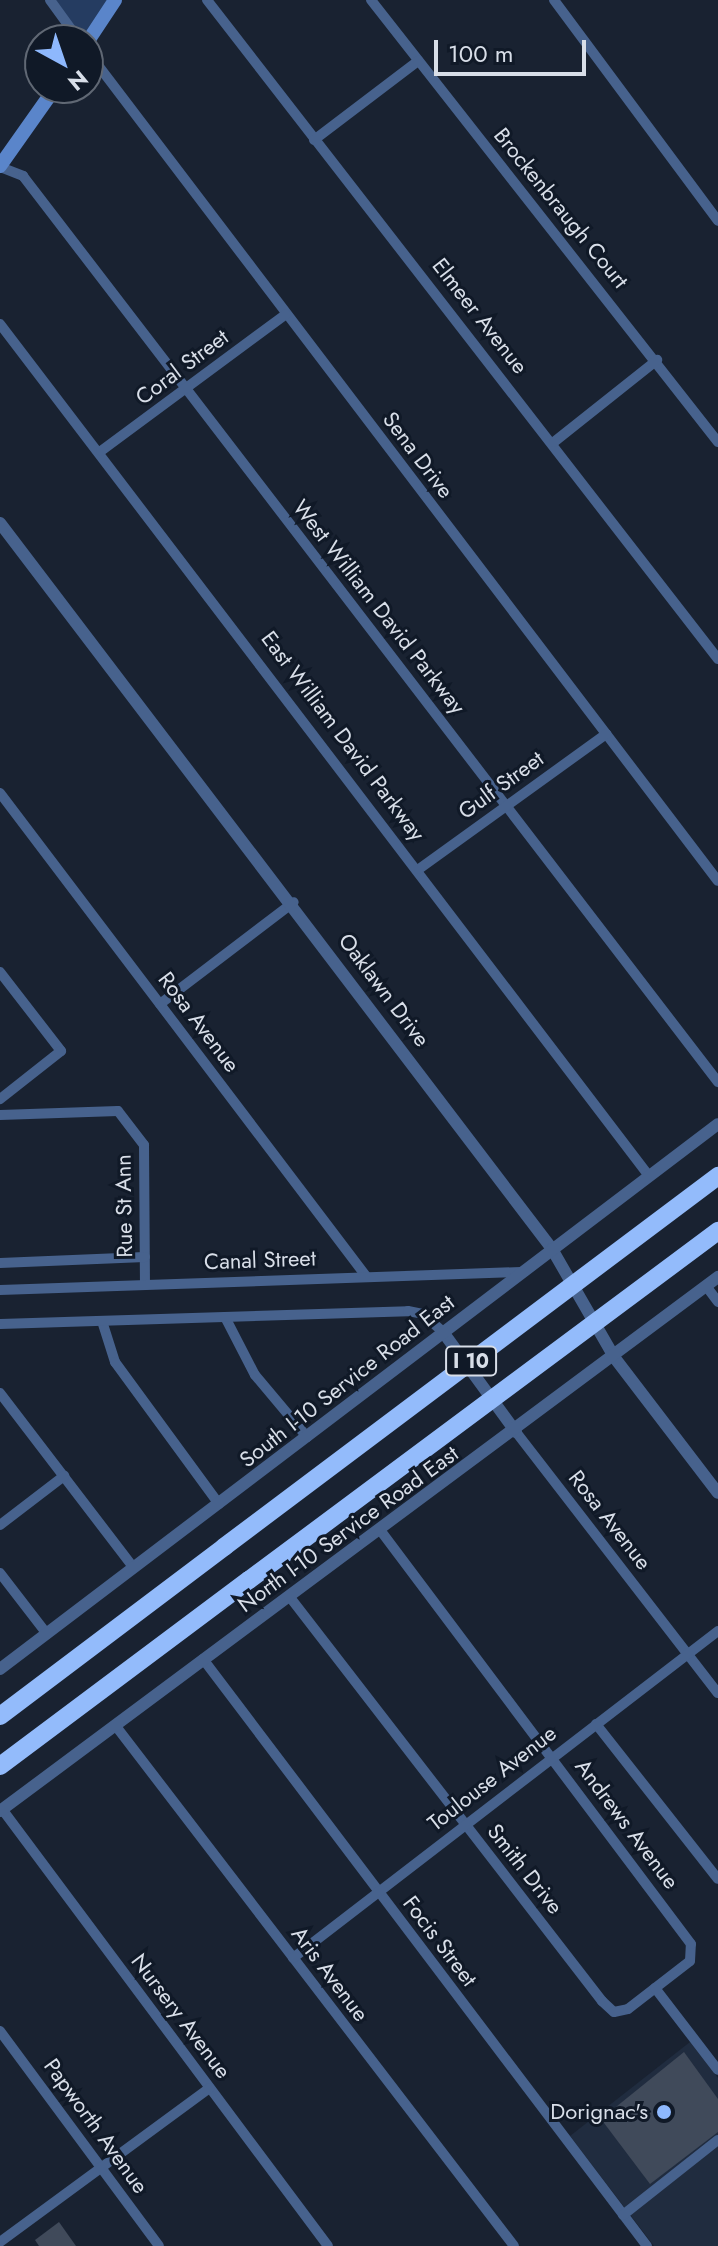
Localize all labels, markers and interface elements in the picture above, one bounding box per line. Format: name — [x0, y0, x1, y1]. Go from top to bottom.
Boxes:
north arrow — [24, 24, 104, 104]
scale bar — [438, 24, 590, 74]
text: 100 m — [448, 36, 514, 71]
text: N — [61, 63, 95, 99]
street label: Brockenbraugh Court — [488, 123, 634, 293]
street label: Elmeer Avenue — [427, 253, 533, 379]
street label: Coral Street — [130, 324, 234, 410]
street label: Sena Drive — [377, 407, 459, 503]
street label: West William David Parkway — [287, 495, 471, 719]
street label: East William David Parkway — [256, 626, 430, 846]
street label: Gulf Street — [453, 745, 549, 825]
street label: Oaklawn Drive — [333, 928, 435, 1052]
street label: Rosa Avenue — [153, 967, 245, 1077]
street label: Rue St Ann — [110, 1154, 138, 1258]
street label: Canal Street — [204, 1245, 316, 1275]
street label: South I-10 Service Road East — [234, 1289, 460, 1473]
road number: I 10 — [445, 1345, 497, 1377]
street label: North I-10 Service Road East — [233, 1440, 463, 1618]
street label: Rosa Avenue — [563, 1465, 657, 1575]
street label: Toulouse Avenue — [423, 1720, 561, 1836]
street label: Andrews Avenue — [570, 1754, 684, 1894]
street label: Smith Drive — [482, 1819, 568, 1919]
street label: Focis Street — [397, 1891, 483, 1991]
street label: Aris Avenue — [286, 1921, 374, 2027]
street label: Nursery Avenue — [126, 1948, 236, 2084]
street label: Papworth Avenue — [38, 2053, 154, 2199]
place label: Dorignac's — [550, 2099, 648, 2125]
marker: Dorignac's — [655, 2103, 673, 2121]

